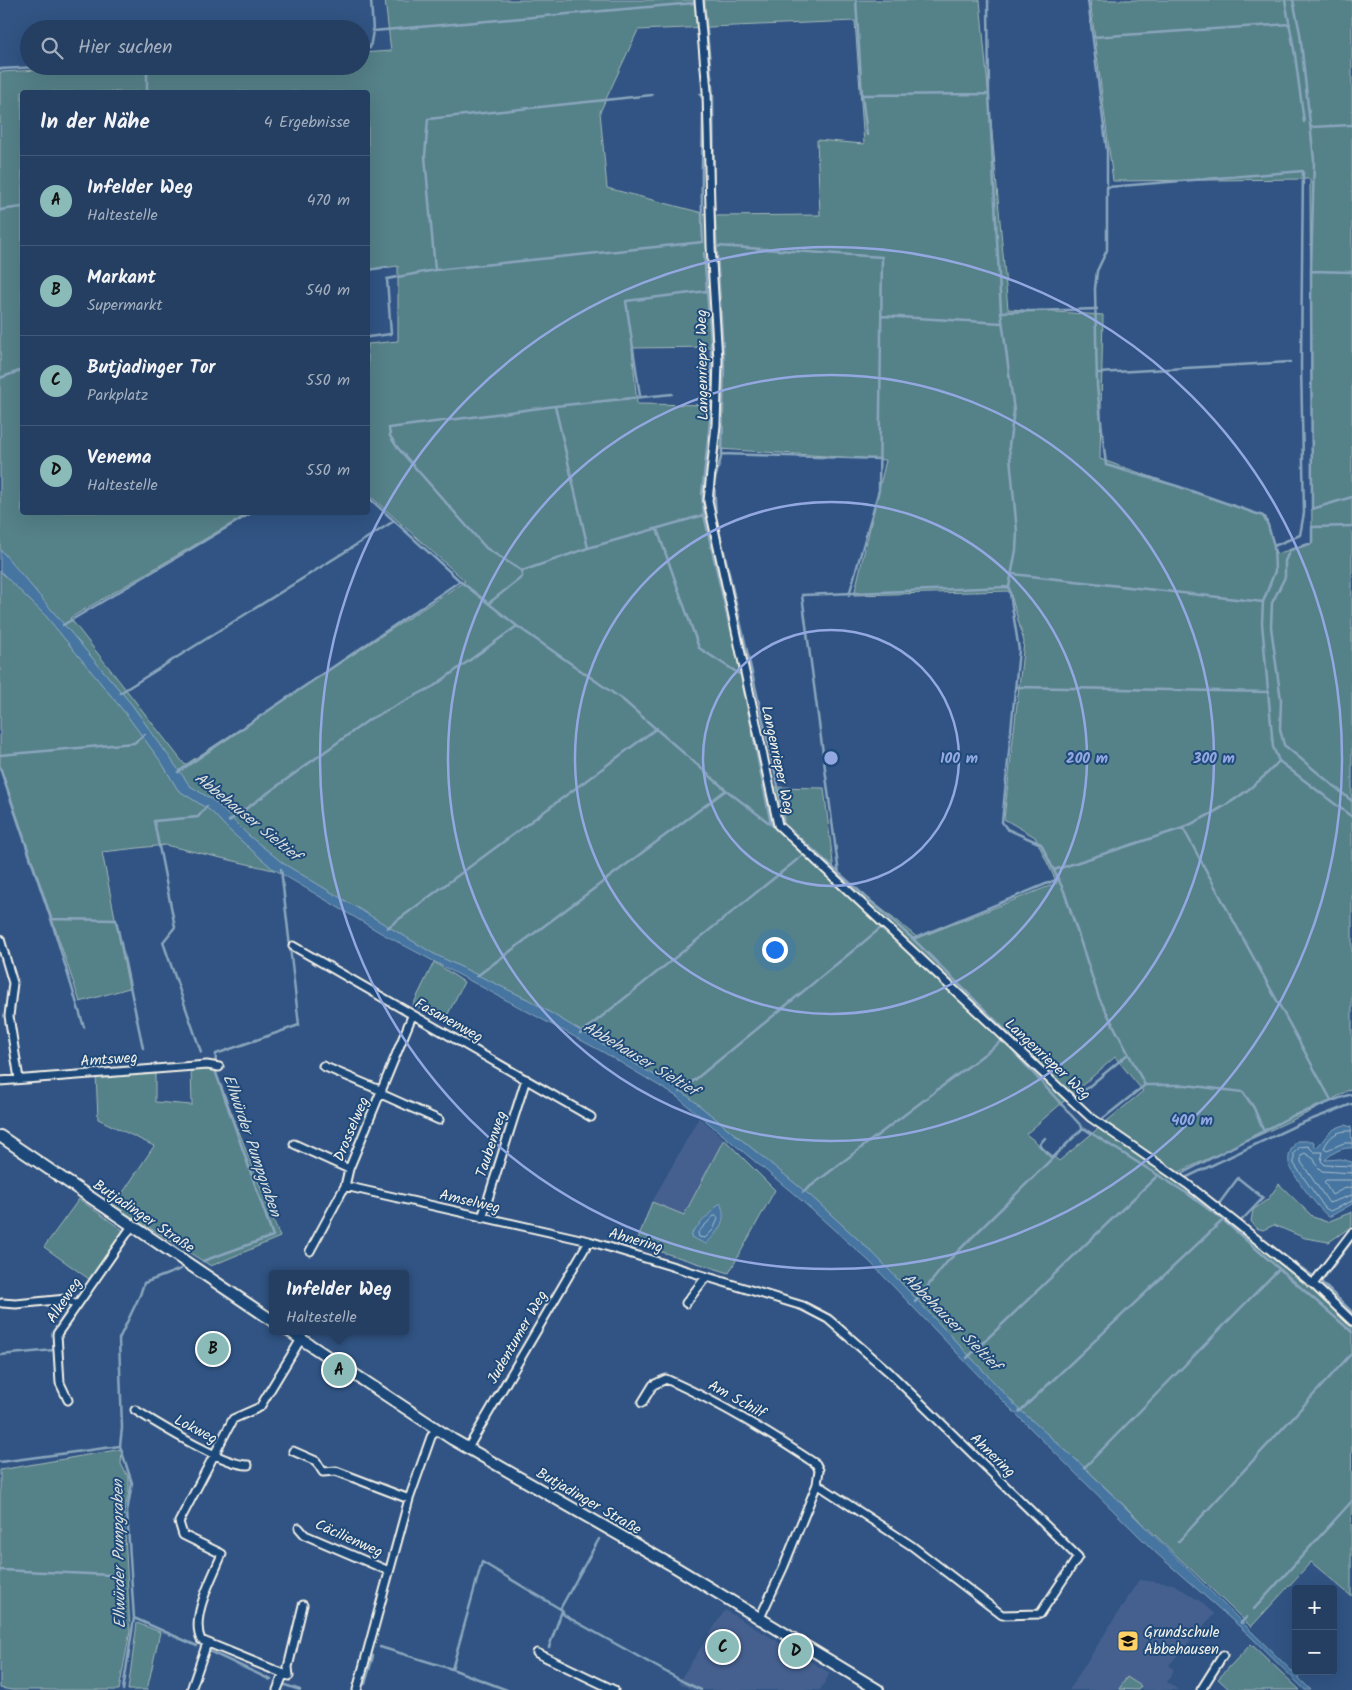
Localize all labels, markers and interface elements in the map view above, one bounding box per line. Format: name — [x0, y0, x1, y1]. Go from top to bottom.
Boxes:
search box — [20, 20, 370, 75]
text: Hier suchen — [78, 33, 172, 63]
icon: search — [38, 34, 66, 62]
text: In der Nähe — [40, 106, 150, 139]
text: 4 Ergebnisse — [264, 110, 350, 135]
text: Infelder Weg — [87, 173, 193, 203]
text: A — [51, 188, 61, 213]
text: 470 m — [307, 188, 350, 213]
text: Haltestelle — [87, 203, 158, 228]
text: Markant — [87, 263, 156, 293]
text: B — [51, 278, 61, 303]
text: 540 m — [305, 278, 350, 303]
text: Supermarkt — [87, 293, 163, 318]
street label: Langenrieper Weg — [690, 309, 716, 421]
text: Butjadinger Tor — [87, 353, 215, 383]
text: C — [51, 368, 61, 393]
text: 550 m — [306, 368, 350, 393]
text: Parkplatz — [87, 383, 148, 408]
text: Venema — [87, 443, 151, 473]
text: D — [51, 458, 61, 483]
text: 550 m — [306, 458, 350, 483]
text: Haltestelle — [87, 473, 158, 498]
street label: Langenrieper Weg — [754, 703, 800, 817]
text: 100 m — [940, 747, 978, 771]
text: 200 m — [1066, 747, 1108, 771]
text: 300 m — [1192, 747, 1235, 771]
centre of rings — [822, 749, 840, 767]
water label: Abbehauser Sieltief — [189, 767, 309, 871]
your location — [762, 937, 788, 963]
street label: Fasanenweg — [410, 992, 487, 1050]
street label: Langenrieper Weg — [999, 1013, 1096, 1106]
water label: Abbehauser Sieltief — [578, 1015, 707, 1106]
street label: Amtsweg — [80, 1046, 138, 1074]
water label: Ellwürder Pumpgraben — [215, 1071, 288, 1221]
street label: Drosselweg — [327, 1093, 376, 1166]
street label: Taubenweg — [470, 1108, 514, 1181]
text: 400 m — [1171, 1109, 1213, 1133]
street label: Butjadinger Straße — [88, 1174, 200, 1260]
street label: Amselweg — [437, 1183, 503, 1221]
street label: Ahnering — [606, 1222, 666, 1260]
water label: Abbehauser Sieltief — [896, 1267, 1009, 1380]
popup — [269, 1270, 409, 1335]
street label: Alkeweg — [41, 1273, 89, 1328]
text: Infelder Weg — [286, 1275, 392, 1305]
street label: Judentumer Weg — [481, 1286, 554, 1389]
text: Haltestelle — [286, 1305, 357, 1330]
pin: B — [197, 1330, 229, 1368]
pin: A — [323, 1351, 355, 1389]
street label: Am Schilf — [703, 1374, 771, 1426]
street label: Lokweg — [170, 1409, 221, 1451]
street label: Ahnering — [964, 1428, 1021, 1484]
street label: Butjadinger Straße — [531, 1462, 646, 1542]
water label: Ellwürder Pumpgraben — [106, 1478, 133, 1629]
street label: Cäcilienweg — [311, 1513, 386, 1565]
map controls — [1292, 1585, 1337, 1675]
button: + — [1292, 1585, 1337, 1630]
place label: Grundschule Abbehausen — [1144, 1621, 1220, 1662]
pin: C — [707, 1628, 739, 1666]
school or university icon: Grundschule Abbehausen — [1116, 1629, 1140, 1653]
button: − — [1292, 1630, 1337, 1675]
pin: D — [780, 1632, 812, 1670]

